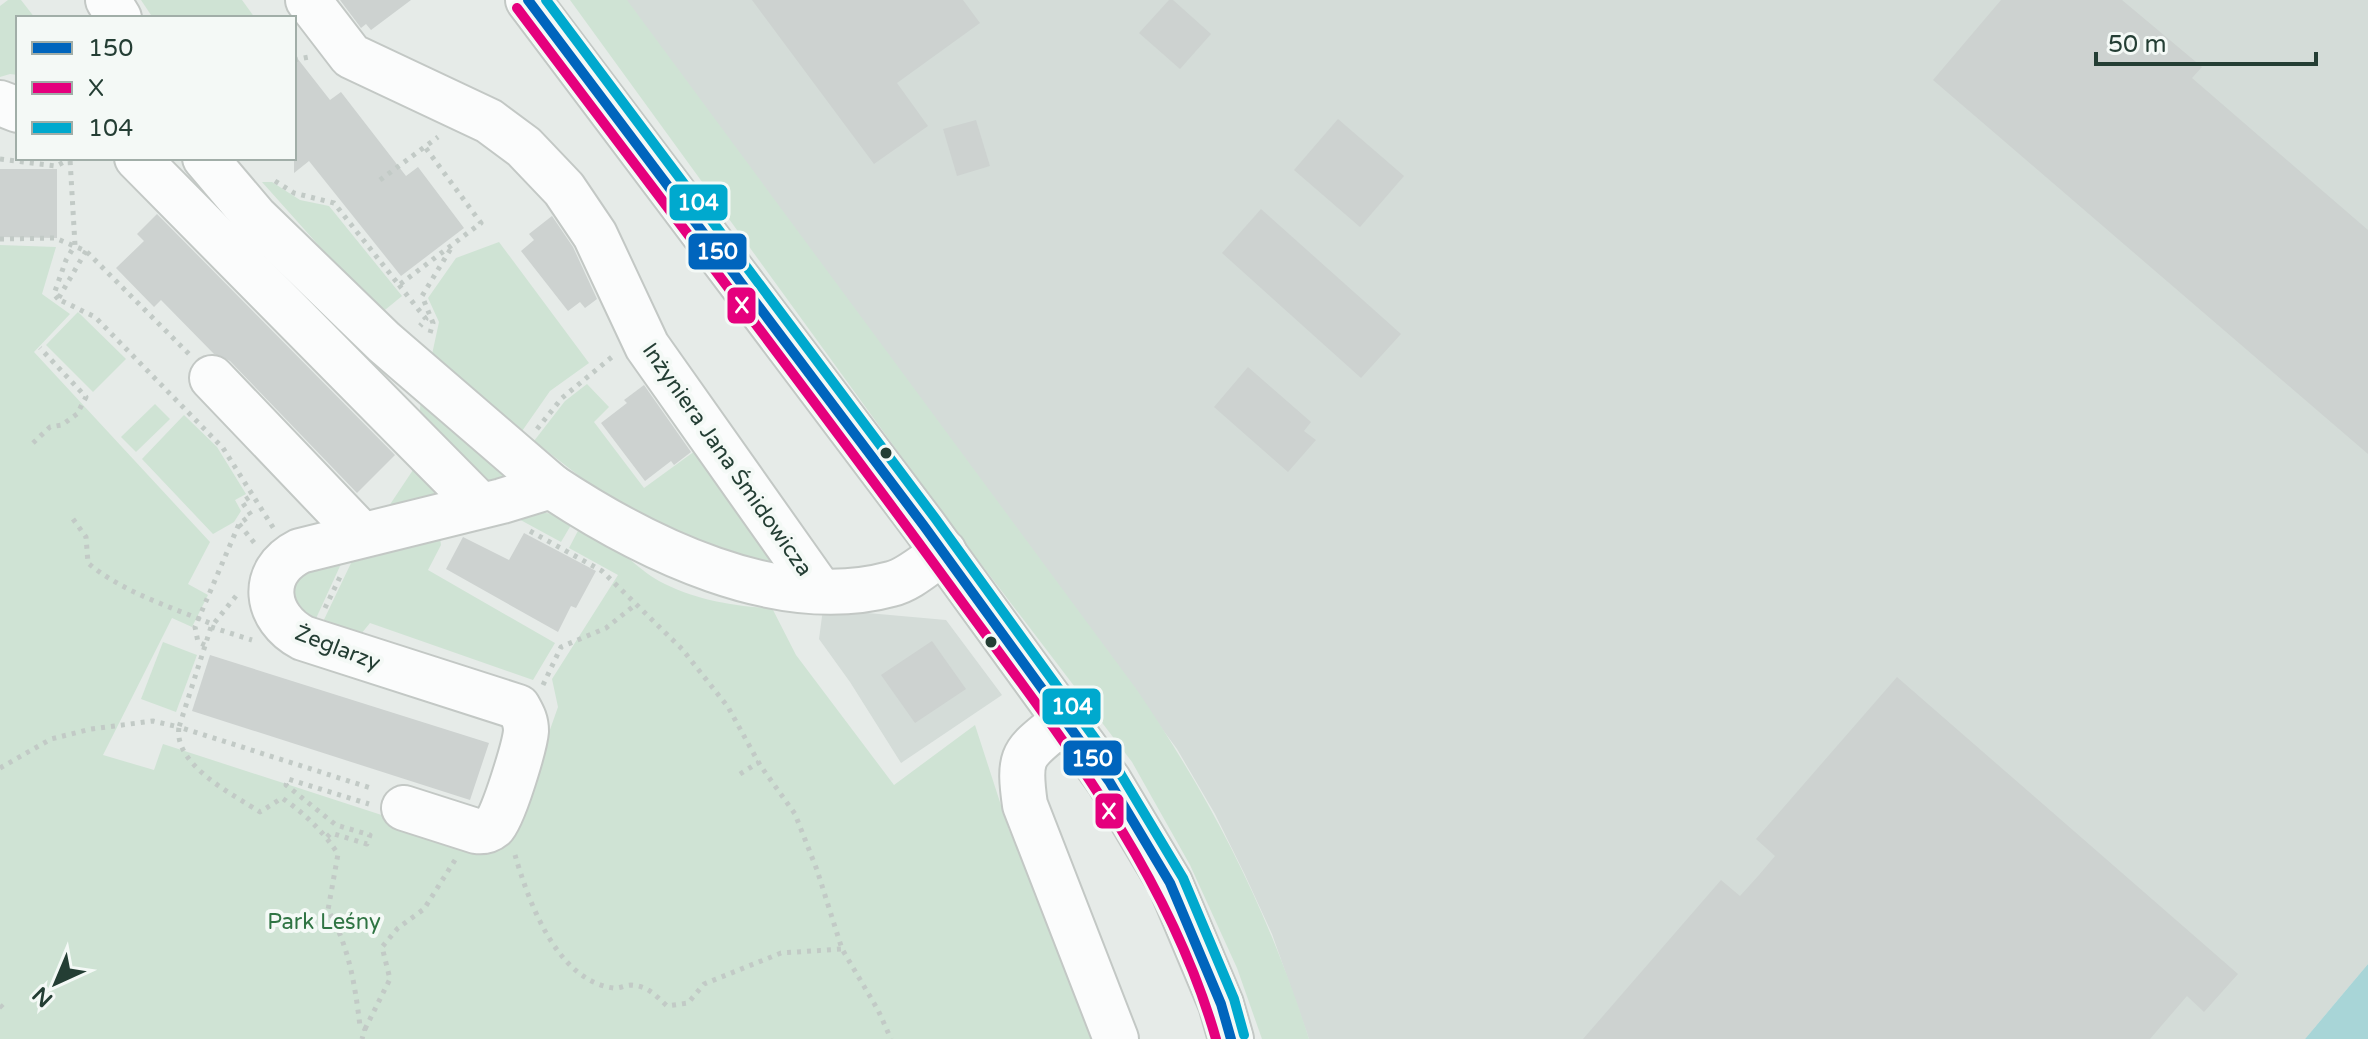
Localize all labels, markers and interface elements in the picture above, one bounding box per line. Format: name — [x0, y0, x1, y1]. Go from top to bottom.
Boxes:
legend — [16, 16, 296, 160]
scale bar — [2096, 16, 2316, 66]
text: 50 m — [2108, 30, 2166, 59]
text: 150 — [88, 34, 133, 63]
text: X — [88, 74, 104, 103]
text: 104 — [88, 114, 133, 143]
line badge: 104 — [668, 183, 729, 222]
text: 104 — [677, 190, 719, 216]
line badge: 150 — [687, 232, 748, 271]
text: 150 — [696, 239, 738, 265]
line badge: X — [726, 286, 757, 325]
text: X — [735, 293, 750, 319]
street label: Inżyniera Jana Śmidowicza — [637, 338, 818, 581]
unlabelled marker — [878, 445, 894, 461]
street label: Żeglarzy — [291, 620, 384, 676]
unlabelled marker — [983, 634, 999, 650]
line badge: 104 — [1041, 687, 1102, 726]
text: 104 — [1051, 694, 1093, 720]
line badge: 150 — [1062, 739, 1123, 777]
text: 150 — [1071, 746, 1113, 772]
line badge: X — [1094, 792, 1125, 830]
text: X — [1102, 799, 1117, 825]
park label: Park Leśny — [267, 909, 381, 935]
north arrow — [16, 943, 96, 1023]
text: N — [27, 981, 58, 1012]

